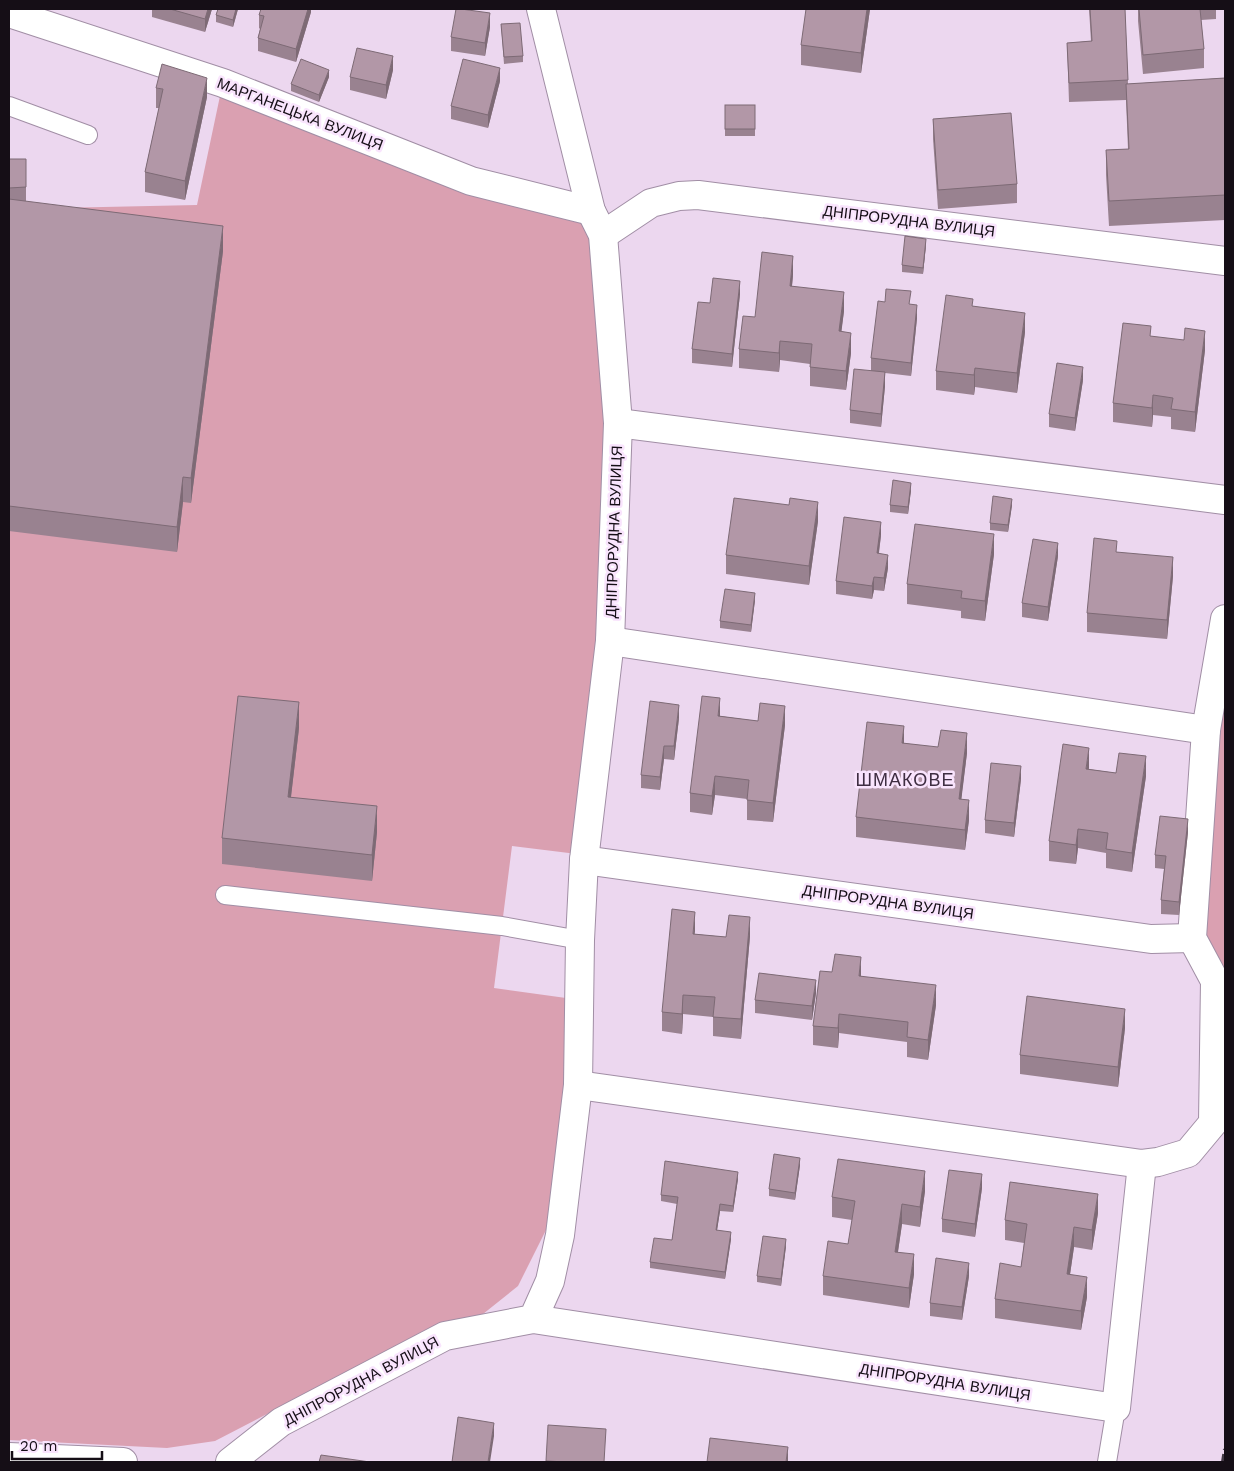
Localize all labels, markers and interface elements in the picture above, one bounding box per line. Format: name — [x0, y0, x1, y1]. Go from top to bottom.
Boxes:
street label: МАРГАНЕЦЬКА ВУЛИЦЯ — [214, 74, 386, 154]
street label: ДНІПРОРУДНА ВУЛИЦЯ — [822, 202, 996, 240]
street label: ДНІПРОРУДНА ВУЛИЦЯ — [602, 445, 626, 619]
district label: ШМАКОВЕ — [856, 769, 954, 790]
street label: ДНІПРОРУДНА ВУЛИЦЯ — [801, 881, 975, 923]
street label: ДНІПРОРУДНА ВУЛИЦЯ — [280, 1332, 442, 1430]
street label: ДНІПРОРУДНА ВУЛИЦЯ — [858, 1360, 1032, 1404]
scale bar — [12, 1428, 102, 1460]
text: 20 m — [20, 1437, 58, 1455]

